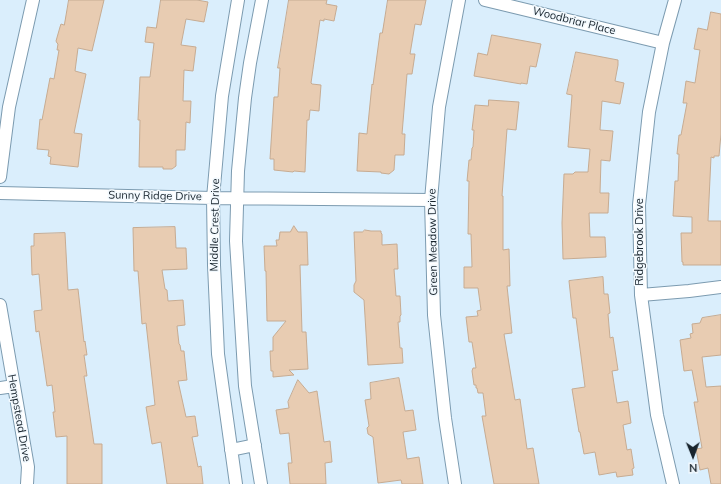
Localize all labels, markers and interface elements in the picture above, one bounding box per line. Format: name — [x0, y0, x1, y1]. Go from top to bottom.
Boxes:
street label: Woodbriar Place — [531, 4, 617, 38]
street label: Middle Crest Drive — [208, 178, 222, 272]
street label: Green Meadow Drive — [425, 188, 441, 296]
street label: Sunny Ridge Drive — [108, 189, 202, 203]
street label: Ridgebrook Drive — [633, 198, 647, 286]
street label: Hempstead Drive — [5, 373, 33, 463]
north arrow — [673, 436, 713, 476]
text: N — [689, 461, 697, 475]

